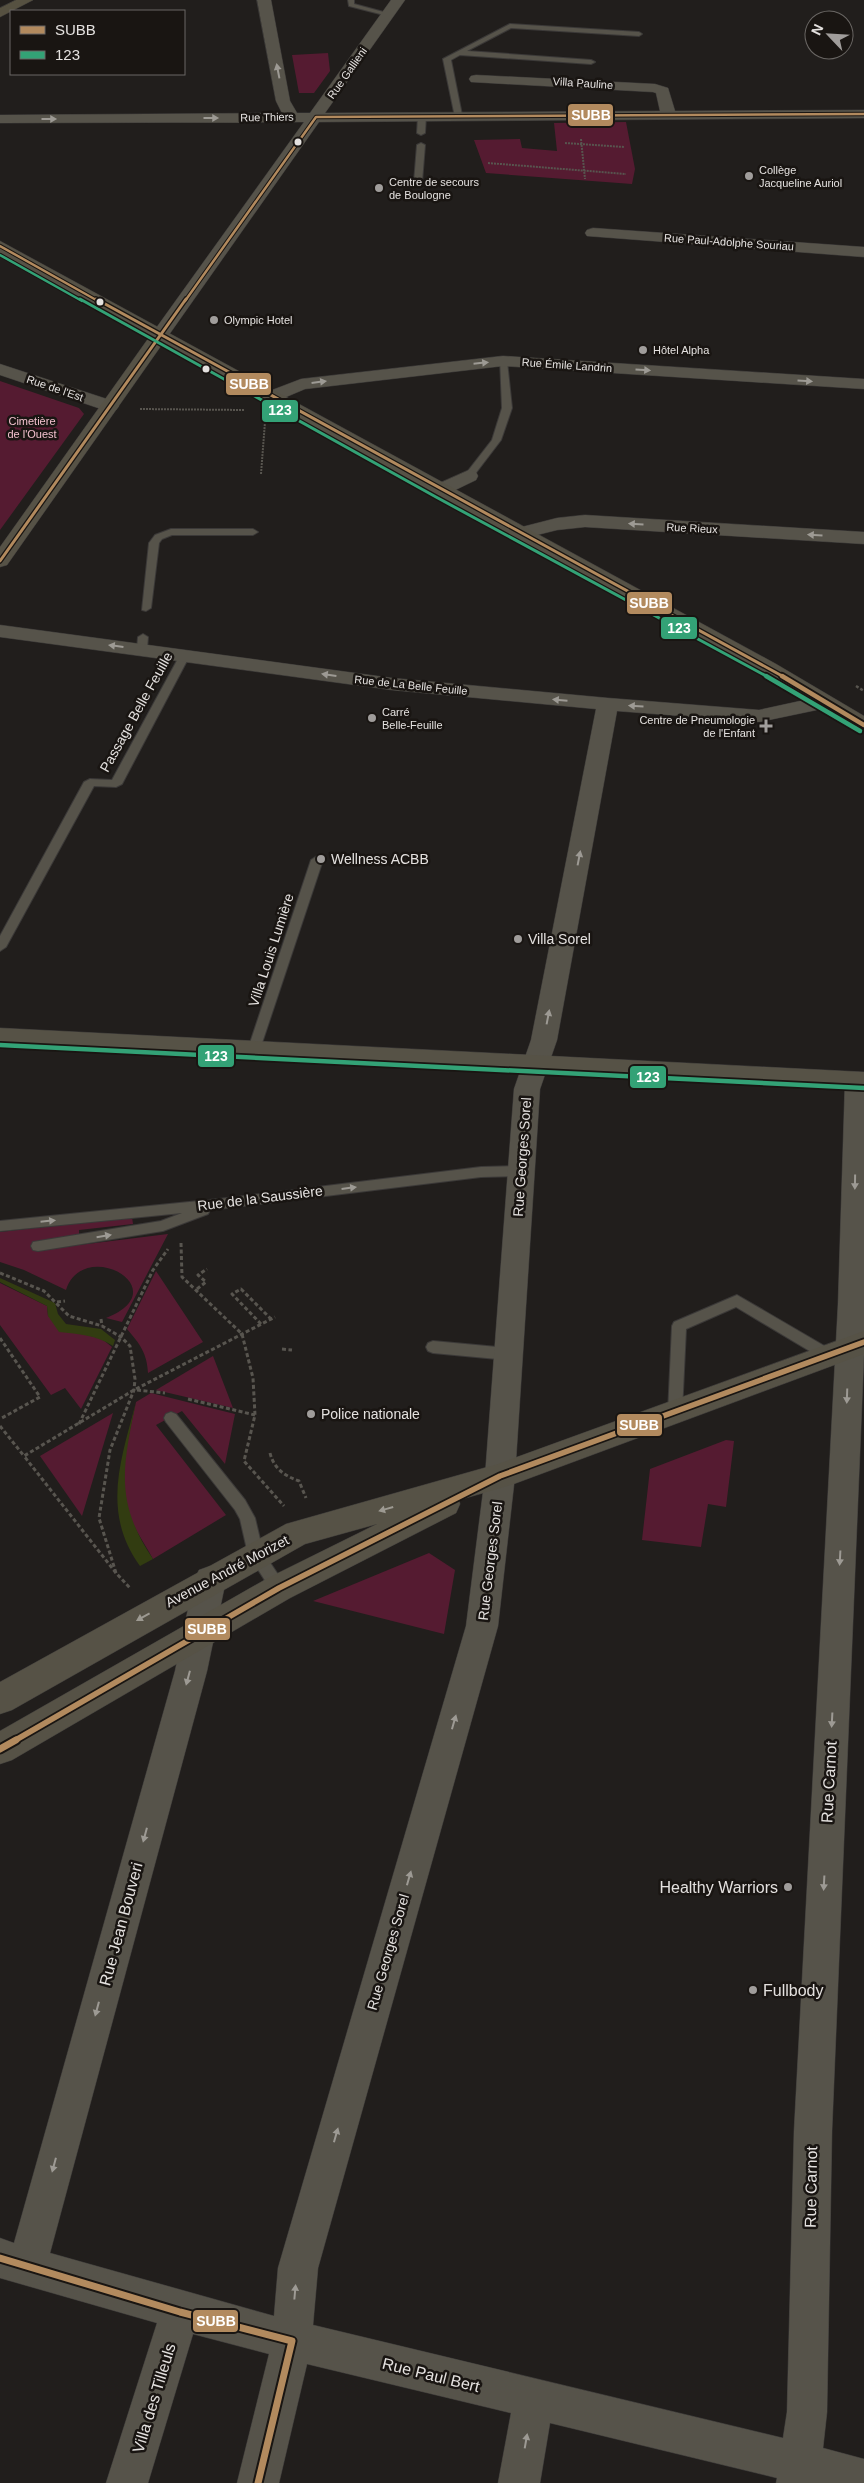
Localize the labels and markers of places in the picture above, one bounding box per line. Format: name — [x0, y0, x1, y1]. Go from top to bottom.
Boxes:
unlabelled marker — [293, 137, 303, 147]
place label: Collège Jacqueline Auriol — [759, 164, 842, 189]
marker: Collège Jacqueline Auriol — [743, 170, 755, 182]
place label: Centre de secours de Boulogne — [389, 176, 479, 201]
marker: Centre de secours de Boulogne — [373, 182, 385, 194]
unlabelled marker — [95, 297, 105, 307]
marker: Olympic Hotel — [208, 314, 220, 326]
place label: Olympic Hotel — [224, 314, 292, 326]
marker: Hôtel Alpha — [637, 344, 649, 356]
place label: Hôtel Alpha — [653, 344, 710, 356]
unlabelled marker — [201, 364, 211, 374]
place label: Carré Belle-Feuille — [382, 706, 443, 731]
marker: Carré Belle-Feuille — [366, 712, 378, 724]
place label: Centre de Pneumologie de l'Enfant — [639, 714, 755, 739]
marker: Centre de Pneumologie de l'Enfant — [759, 719, 773, 733]
place label: Wellness ACBB — [331, 851, 429, 867]
marker: Wellness ACBB — [315, 853, 327, 865]
place label: Villa Sorel — [528, 931, 591, 947]
marker: Villa Sorel — [512, 933, 524, 945]
place label: Police nationale — [321, 1406, 420, 1422]
marker: Police nationale — [305, 1408, 317, 1420]
place label: Healthy Warriors — [659, 1879, 778, 1896]
marker: Healthy Warriors — [782, 1881, 794, 1893]
place label: Fullbody — [763, 1982, 823, 1999]
marker: Fullbody — [747, 1984, 759, 1996]

